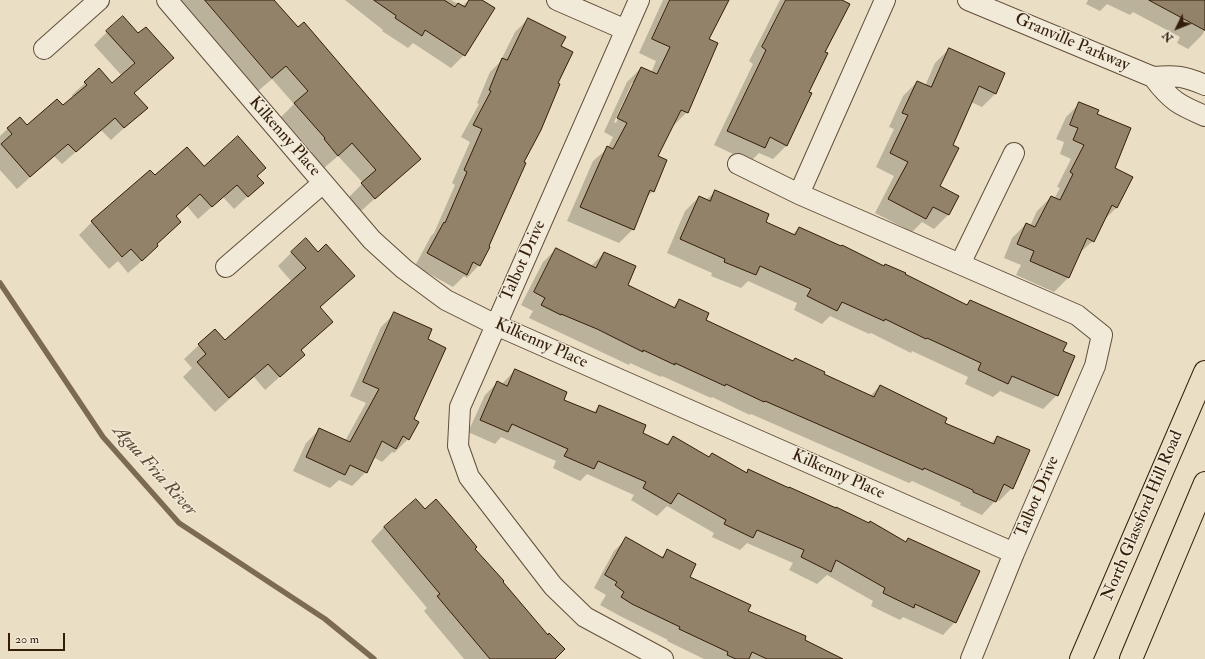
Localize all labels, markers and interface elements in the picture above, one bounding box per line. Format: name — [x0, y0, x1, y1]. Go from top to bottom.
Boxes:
north arrow — [1157, 8, 1197, 48]
street label: Granville Parkway — [1011, 10, 1133, 76]
text: N — [1160, 28, 1176, 45]
street label: Kilkenny Place — [244, 93, 324, 181]
street label: Talbot Drive — [497, 217, 551, 305]
street label: Kilkenny Place — [491, 314, 591, 374]
water label: Agua Fria River — [107, 421, 201, 521]
street label: North Glassford Hill Road — [1098, 428, 1188, 604]
street label: Kilkenny Place — [788, 445, 888, 505]
street label: Talbot Drive — [1012, 453, 1064, 541]
scale bar — [10, 625, 67, 651]
text: 20 m — [15, 632, 39, 647]

